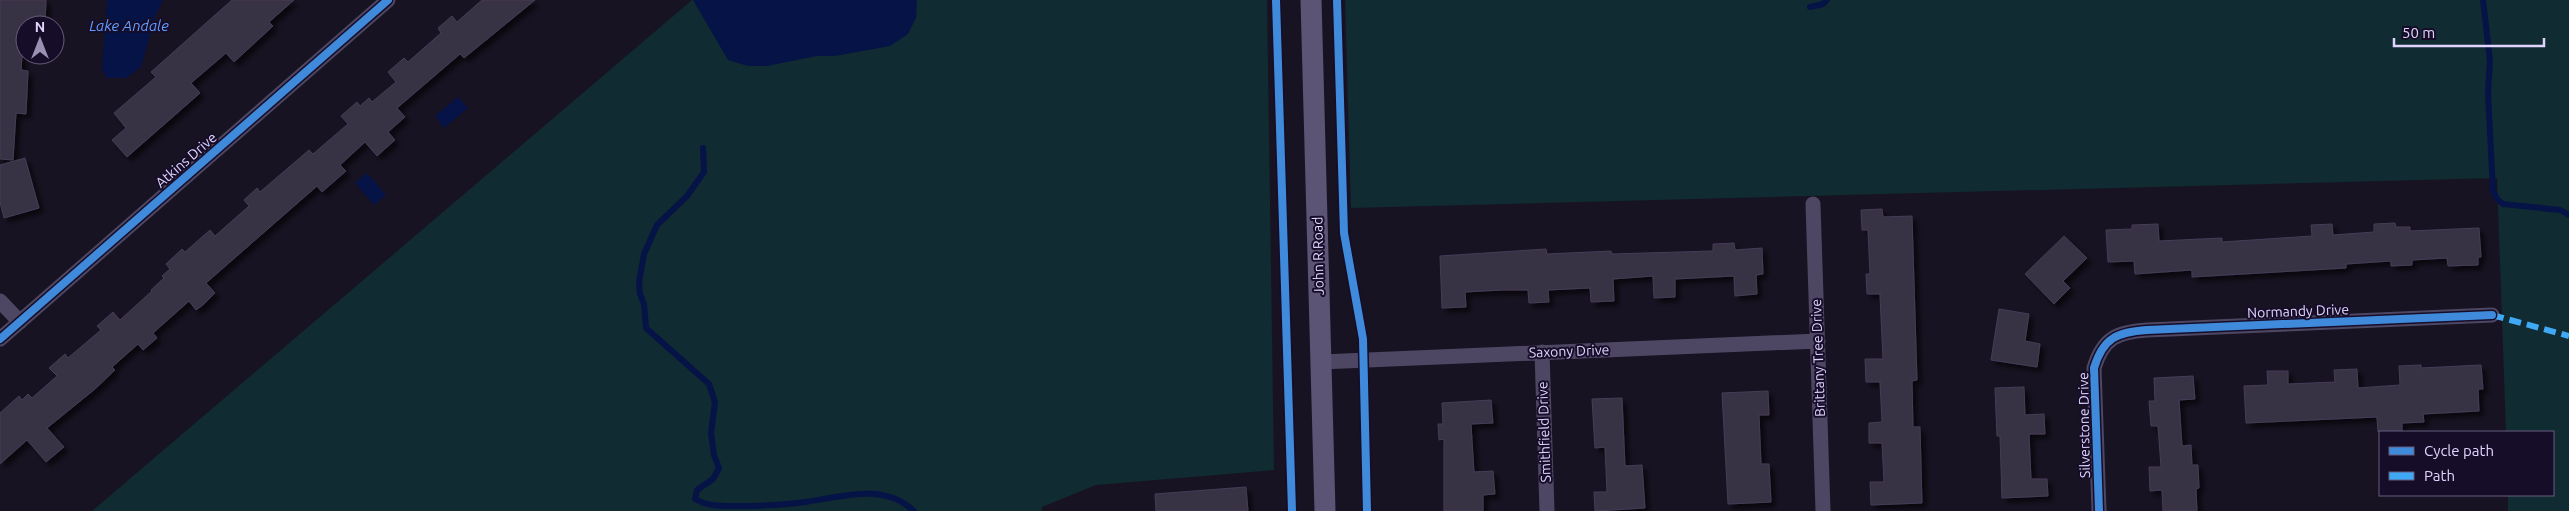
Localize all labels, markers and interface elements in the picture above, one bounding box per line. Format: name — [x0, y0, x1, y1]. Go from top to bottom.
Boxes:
north arrow — [15, 15, 65, 65]
scale bar — [2394, 15, 2544, 47]
water label: Lake Andale — [89, 17, 169, 34]
text: N — [35, 19, 45, 35]
text: 50 m — [2402, 24, 2435, 41]
street label: Atkins Drive — [152, 129, 220, 191]
street label: John R Road — [1309, 217, 1327, 295]
street label: Brittany Tree Drive — [1808, 299, 1828, 417]
street label: Normandy Drive — [2247, 301, 2349, 321]
street label: Saxony Drive — [1528, 342, 1610, 360]
street label: Silverstone Drive — [2075, 372, 2093, 478]
street label: Smithfield Drive — [1534, 381, 1554, 483]
legend — [2379, 431, 2554, 496]
text: Cycle path — [2424, 442, 2494, 459]
text: Path — [2424, 467, 2455, 484]

